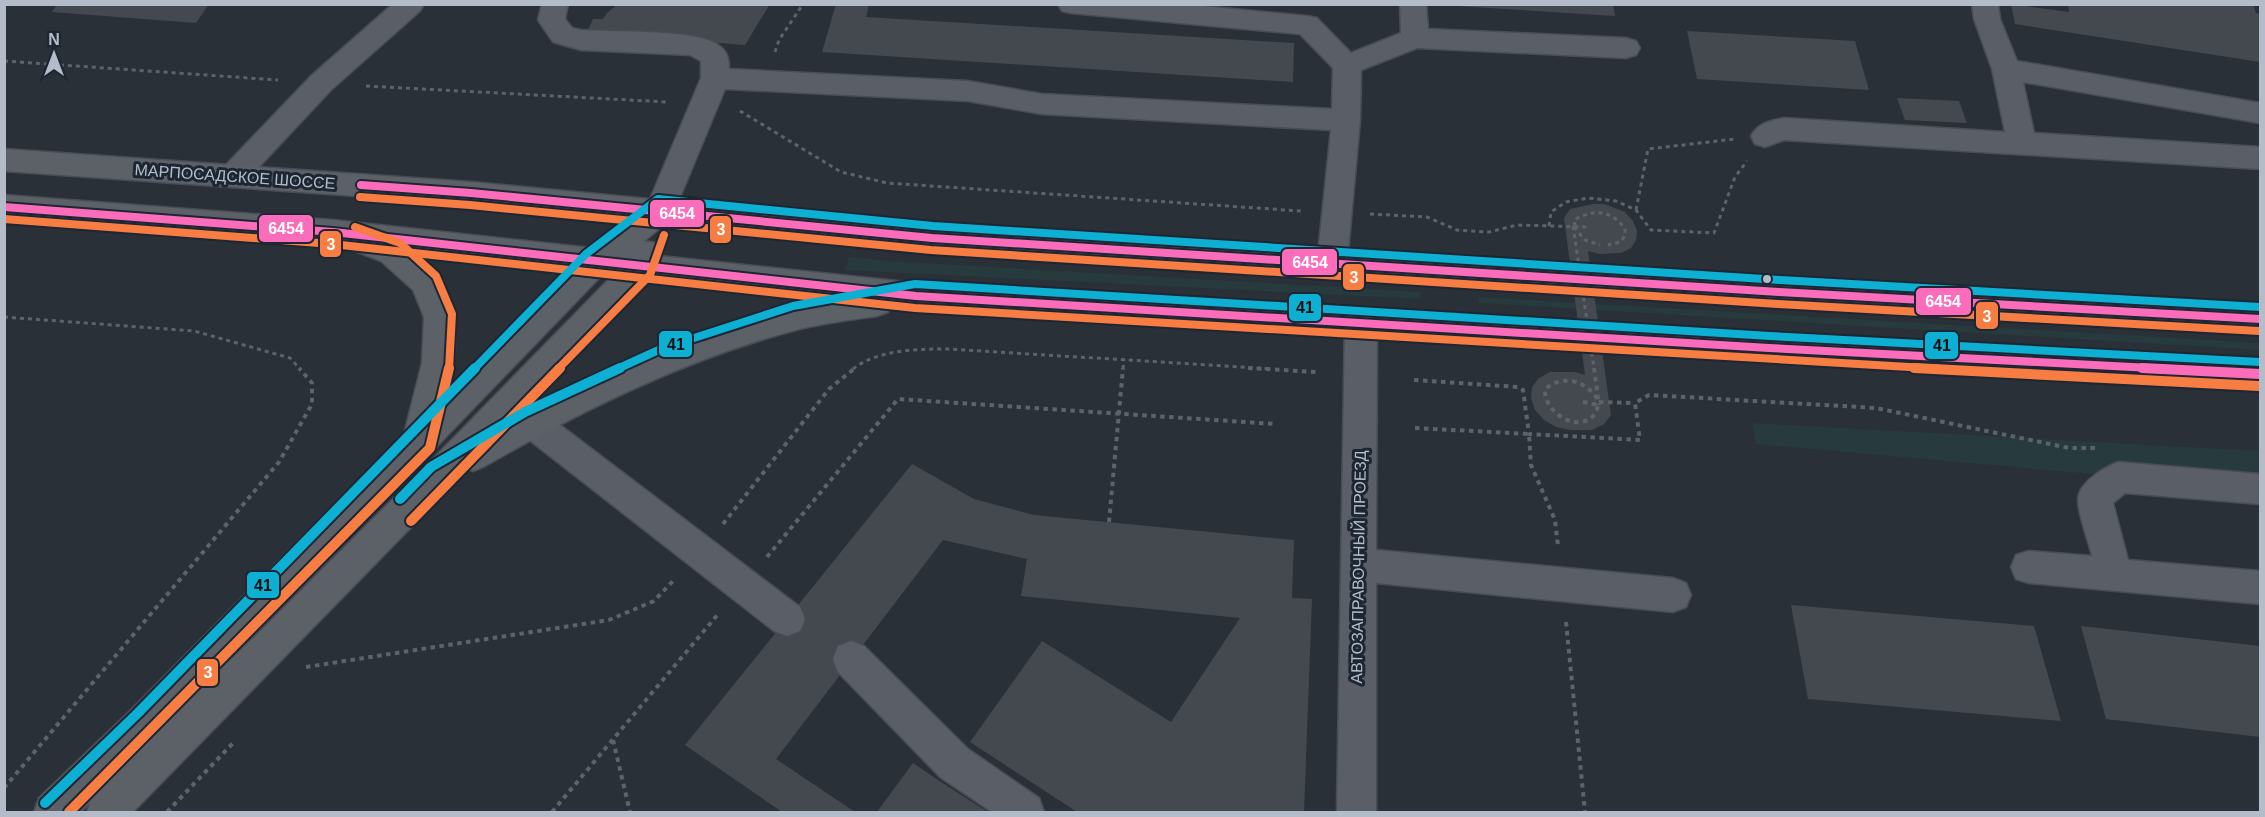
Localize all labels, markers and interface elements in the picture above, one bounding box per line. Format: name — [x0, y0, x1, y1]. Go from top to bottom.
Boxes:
north arrow — [24, 24, 84, 84]
text: N — [48, 31, 60, 48]
street label: МАРПОСАДСКОЕ ШОССЕ — [134, 161, 336, 192]
line badge: 6454 — [649, 199, 705, 228]
text: 6454 — [659, 205, 695, 222]
line badge: 6454 — [258, 214, 314, 243]
line badge: 3 — [709, 215, 732, 244]
text: 6454 — [268, 220, 304, 237]
text: 3 — [717, 221, 726, 238]
line badge: 3 — [319, 230, 342, 258]
text: 3 — [327, 236, 336, 253]
line badge: 6454 — [1281, 248, 1338, 276]
text: 6454 — [1292, 254, 1328, 271]
line badge: 3 — [1342, 263, 1365, 291]
text: 3 — [1350, 269, 1359, 286]
unlabelled marker — [1761, 273, 1773, 285]
line badge: 6454 — [1915, 287, 1972, 316]
line badge: 41 — [1288, 293, 1322, 322]
text: 6454 — [1925, 293, 1961, 310]
text: 41 — [1296, 299, 1314, 316]
line badge: 3 — [1975, 301, 1999, 330]
text: 3 — [1983, 308, 1992, 325]
line badge: 41 — [658, 330, 693, 358]
line badge: 41 — [1924, 331, 1959, 360]
text: 41 — [667, 336, 685, 353]
text: 41 — [1933, 337, 1951, 354]
street label: АВТОЗАПРАВОЧНЫЙ ПРОЕЗД — [1347, 450, 1369, 684]
line badge: 41 — [246, 571, 280, 599]
text: 41 — [254, 577, 272, 594]
line badge: 3 — [196, 658, 219, 687]
text: 3 — [204, 664, 213, 681]

